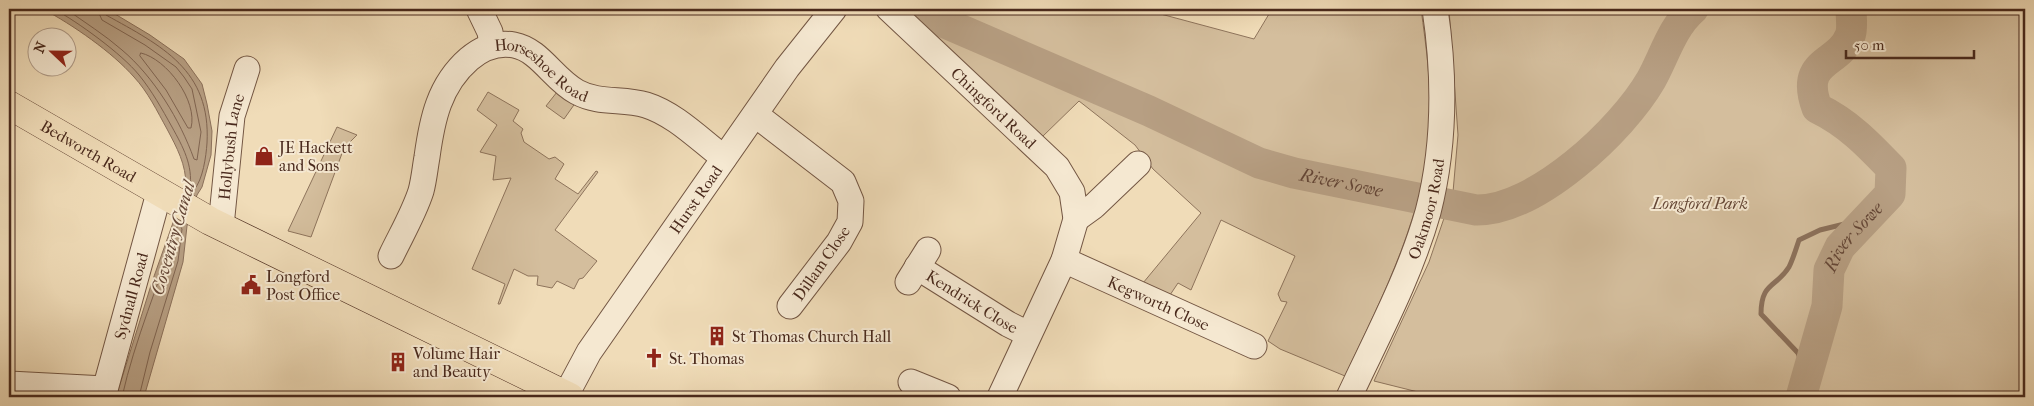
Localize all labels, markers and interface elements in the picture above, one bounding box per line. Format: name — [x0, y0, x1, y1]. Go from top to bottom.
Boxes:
north arrow — [28, 28, 78, 78]
scale bar — [1846, 28, 1974, 60]
street label: Horseshoe Road — [494, 35, 591, 106]
text: 50 m — [1854, 36, 1885, 54]
text: N — [31, 39, 50, 55]
street label: Chingford Road — [947, 63, 1040, 153]
street label: Hollybush Lane — [215, 91, 249, 201]
street label: Bedworth Road — [37, 116, 140, 187]
place label: JE Hackett and Sons — [277, 138, 353, 175]
shop icon: JE Hackett and Sons — [253, 145, 275, 167]
street label: Oakmoor Road — [1404, 157, 1448, 262]
street label: Hurst Road — [666, 161, 726, 237]
water label: River Sowe — [1297, 164, 1385, 202]
water label: Coventry Canal — [147, 176, 200, 297]
park label: Longford Park — [1651, 194, 1748, 213]
water label: River Sowe — [1819, 198, 1888, 276]
street label: Dillam Close — [789, 222, 854, 304]
street label: Sydnall Road — [110, 250, 152, 341]
street label: Kendrick Close — [923, 266, 1021, 337]
place label: Longford Post Office — [266, 267, 340, 304]
street label: Kegworth Close — [1105, 272, 1213, 335]
public building icon: Longford Post Office — [240, 274, 262, 296]
building icon: St Thomas Church Hall — [706, 325, 728, 347]
place label: St Thomas Church Hall — [732, 327, 892, 346]
place label: Volume Hair and Beauty — [412, 344, 500, 381]
church icon: St. Thomas — [643, 347, 665, 369]
place label: St. Thomas — [669, 349, 744, 368]
building icon: Volume Hair and Beauty — [387, 351, 409, 373]

